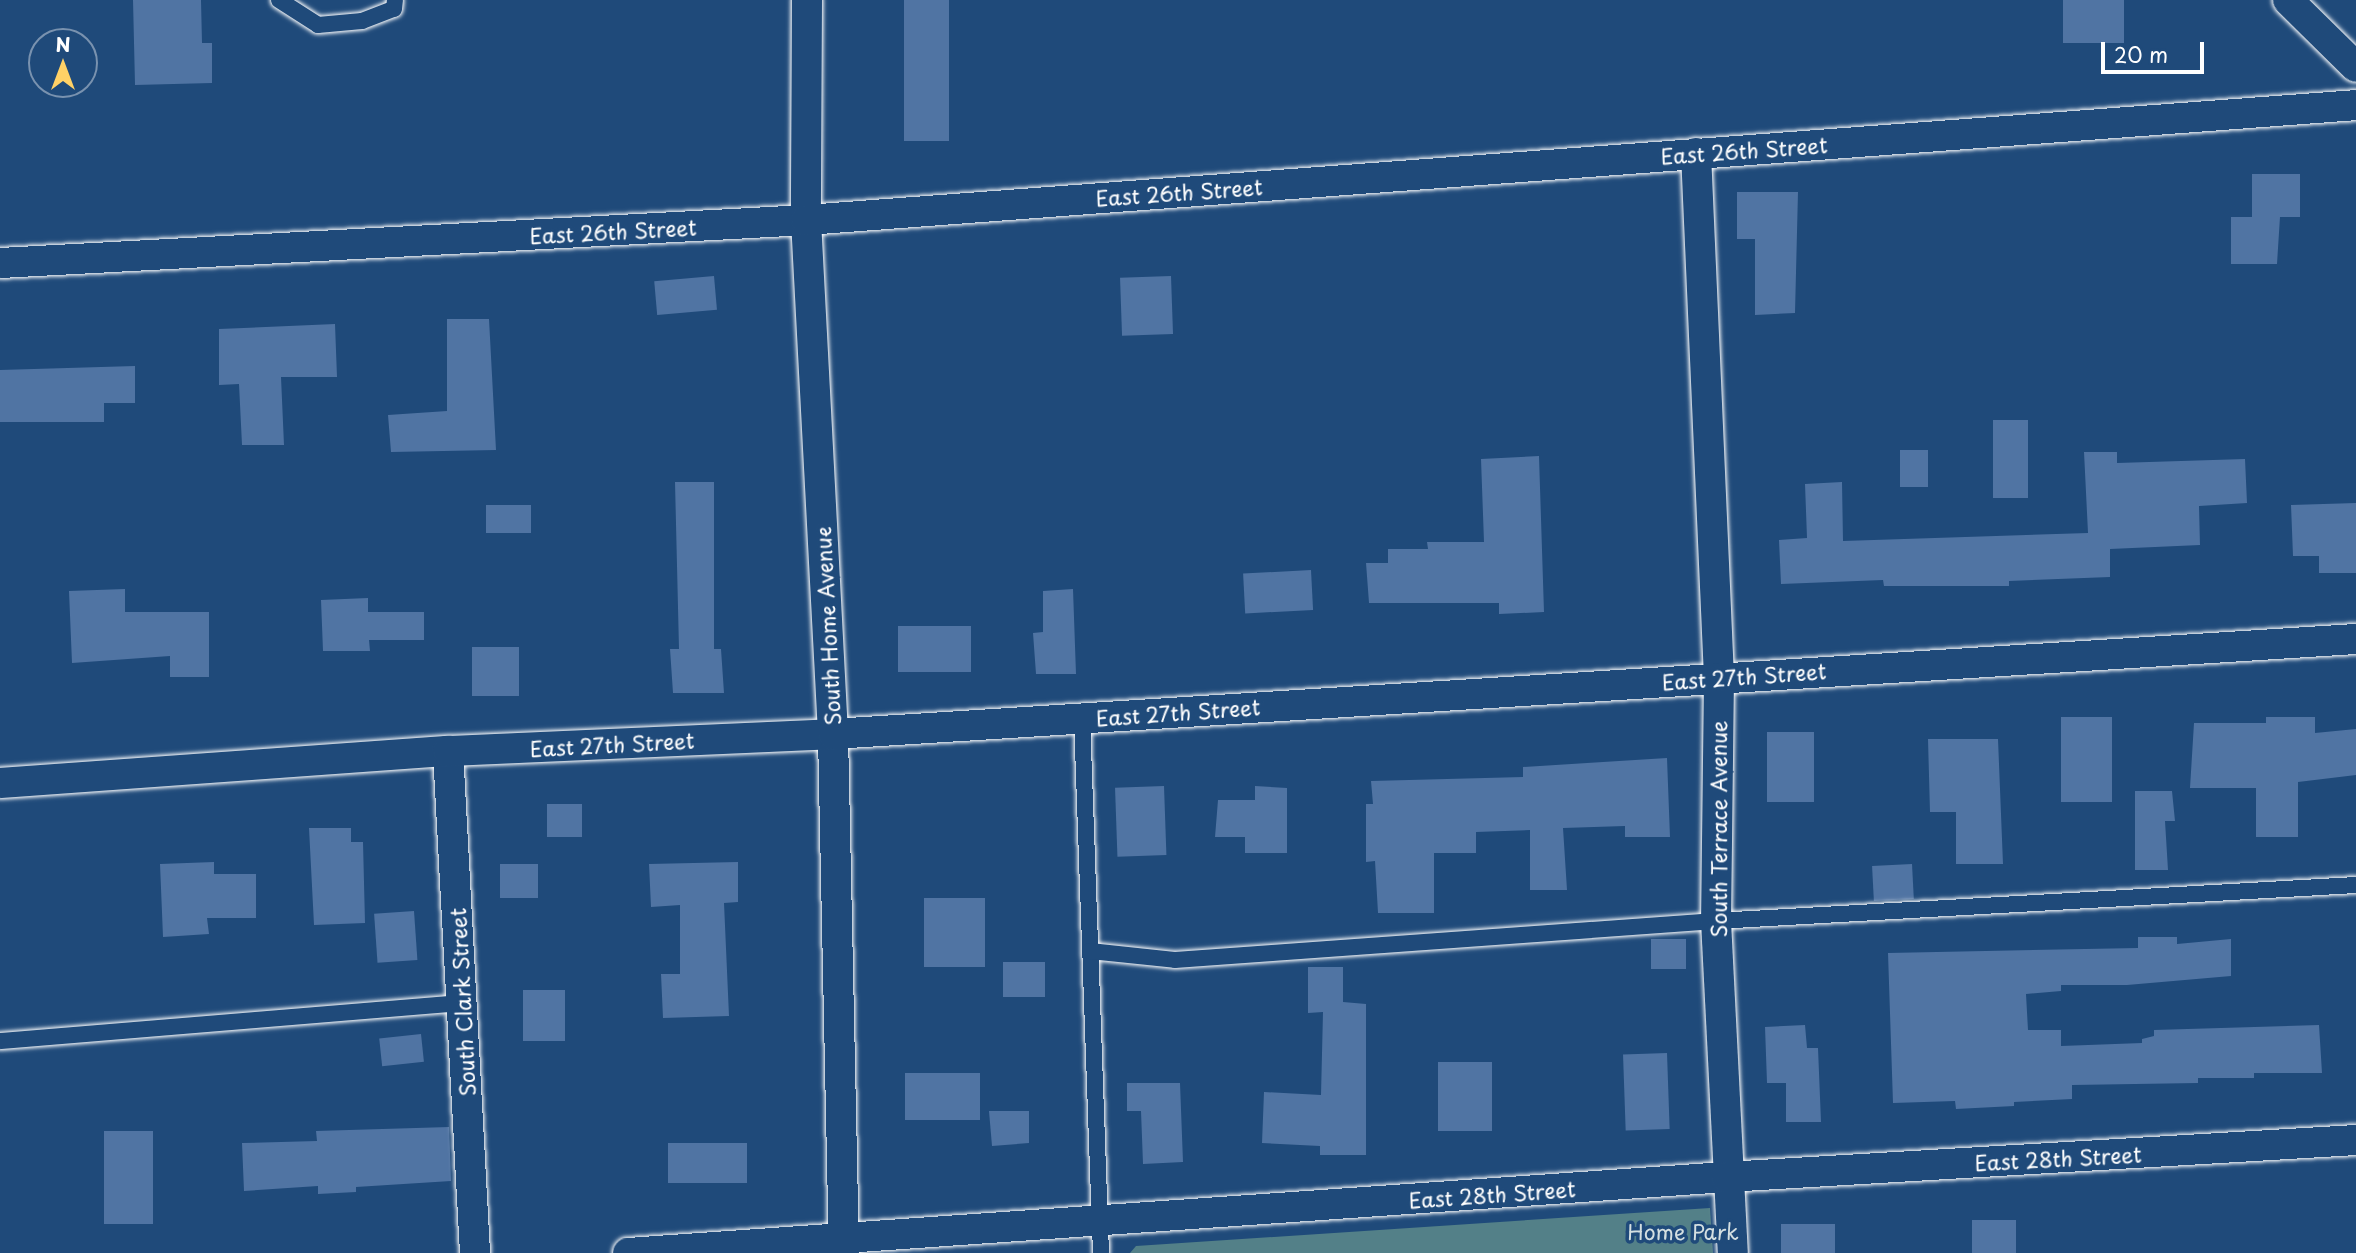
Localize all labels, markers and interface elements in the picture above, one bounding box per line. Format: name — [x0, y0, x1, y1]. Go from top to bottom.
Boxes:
north arrow — [28, 28, 98, 98]
scale bar — [2104, 28, 2207, 72]
text: N — [55, 30, 71, 58]
text: 20 m — [2114, 38, 2168, 70]
street label: East 26th Street — [1659, 132, 1829, 168]
street label: East 26th Street — [1094, 174, 1264, 210]
street label: East 26th Street — [528, 214, 698, 248]
street label: South Home Avenue — [809, 525, 845, 727]
street label: East 27th Street — [1661, 658, 1827, 694]
street label: East 27th Street — [1095, 694, 1261, 730]
street label: South Terrace Avenue — [1705, 719, 1731, 939]
street label: East 27th Street — [529, 727, 695, 761]
street label: South Clark Street — [444, 906, 480, 1098]
street label: East 28th Street — [1973, 1141, 2143, 1175]
street label: East 28th Street — [1407, 1176, 1577, 1212]
park label: Home Park — [1627, 1218, 1739, 1244]

